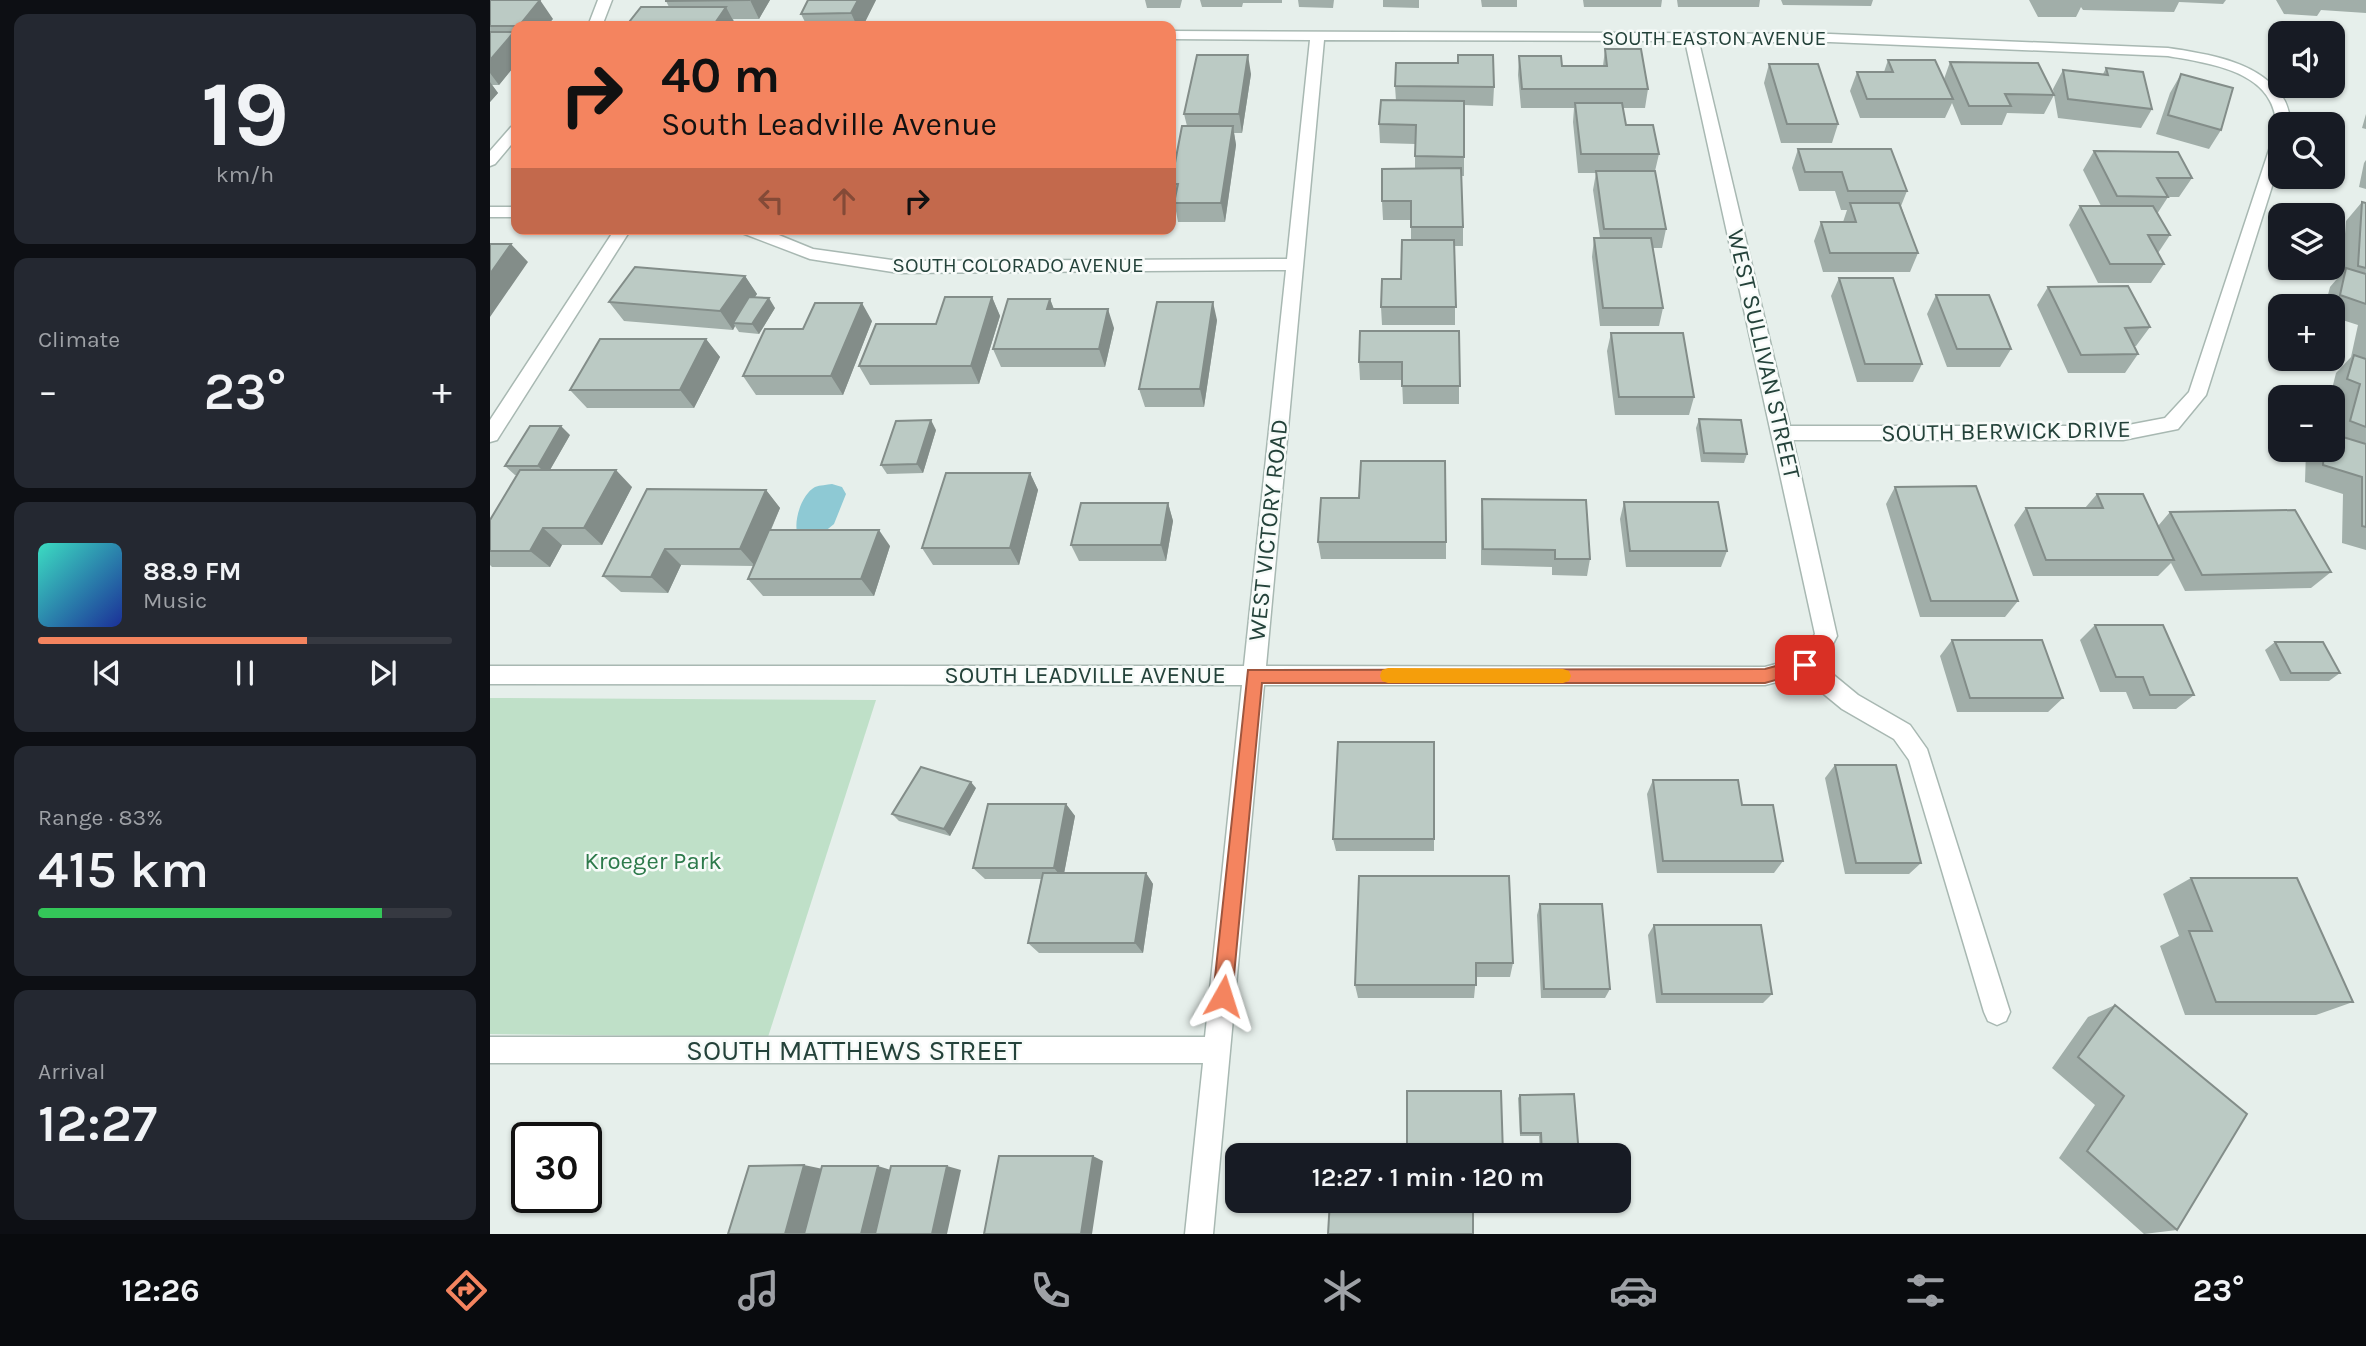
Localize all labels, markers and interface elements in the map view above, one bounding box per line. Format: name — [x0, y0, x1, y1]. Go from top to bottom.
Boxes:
map controls — [2268, 21, 2345, 462]
button: sound — [2268, 21, 2345, 98]
street label: SOUTH EASTON AVENUE — [1602, 26, 1826, 50]
text: 40 m — [661, 47, 780, 104]
icon: right — [546, 49, 637, 140]
text: 19 — [201, 62, 289, 168]
text: South Leadville Avenue — [661, 106, 997, 143]
button: search — [2268, 112, 2345, 189]
text: km/h — [216, 161, 274, 188]
icon: left — [752, 182, 790, 220]
icon: ahead — [825, 182, 863, 220]
icon: right — [898, 182, 936, 220]
button: layers — [2268, 203, 2345, 280]
street label: WEST SULLIVAN STREET — [1722, 226, 1806, 482]
street label: SOUTH COLORADO AVENUE — [892, 253, 1144, 277]
button: + — [2268, 294, 2345, 371]
text: Climate — [38, 326, 120, 353]
text: 23° — [204, 361, 286, 422]
text: − — [38, 369, 58, 414]
text: + — [432, 369, 452, 414]
button: − — [2268, 385, 2345, 462]
street label: SOUTH BERWICK DRIVE — [1881, 415, 2131, 447]
street label: WEST VICTORY ROAD — [1242, 418, 1294, 642]
text: 88.9 FM — [143, 556, 242, 587]
text: Music — [143, 587, 207, 614]
pin — [1775, 635, 1835, 695]
icon: arrive — [1786, 646, 1824, 684]
icon: previous — [88, 654, 126, 692]
icon: pause — [226, 654, 264, 692]
icon: next — [364, 654, 402, 692]
street label: SOUTH LEADVILLE AVENUE — [944, 661, 1226, 689]
text: Range · 83% — [38, 804, 163, 831]
text: 415 km — [38, 839, 209, 900]
park label: Kroeger Park — [584, 847, 722, 875]
position arrow — [1186, 959, 1260, 1033]
street label: SOUTH MATTHEWS STREET — [686, 1034, 1022, 1067]
text: Arrival — [38, 1058, 105, 1085]
text: 12:27 — [38, 1093, 157, 1154]
speed limit sign: 30 — [511, 1122, 602, 1213]
text: 12:27 · 1 min · 120 m — [1312, 1162, 1544, 1193]
icon: directions — [442, 1266, 491, 1315]
icon: music — [734, 1266, 783, 1315]
icon: phone — [1026, 1266, 1075, 1315]
icon: climate — [1318, 1266, 1367, 1315]
icon: car — [1609, 1266, 1658, 1315]
icon: filters — [1901, 1266, 1950, 1315]
text: 12:26 — [121, 1272, 200, 1309]
text: 23° — [2193, 1272, 2245, 1309]

